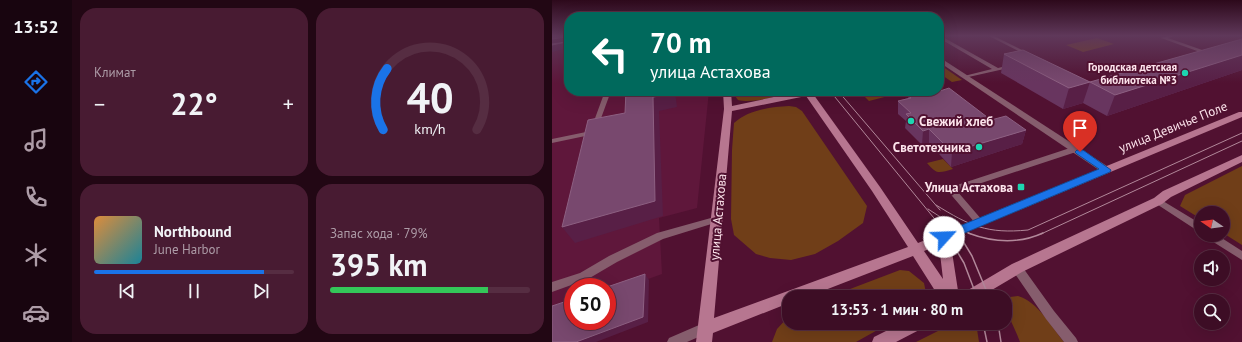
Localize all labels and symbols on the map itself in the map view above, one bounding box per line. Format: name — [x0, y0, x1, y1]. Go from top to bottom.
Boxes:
place label: Городская детская библиотека №3 — [1088, 60, 1177, 87]
marker: Городская детская библиотека №3 — [1180, 68, 1190, 78]
street label: улица Девичье Поле — [1116, 97, 1230, 157]
pin — [1063, 111, 1097, 152]
place label: Свежий хлеб — [919, 113, 993, 130]
marker: Свежий хлеб — [906, 116, 916, 126]
place label: Светотехника — [893, 139, 971, 156]
marker: Светотехника — [974, 142, 984, 152]
street label: улица Астахова — [706, 173, 730, 261]
place label: Улица Астахова — [924, 179, 1013, 196]
marker: Улица Астахова — [1016, 182, 1026, 192]
north arrow — [1194, 206, 1230, 242]
position arrow — [923, 216, 965, 258]
speed limit sign: 50 — [564, 278, 616, 330]

